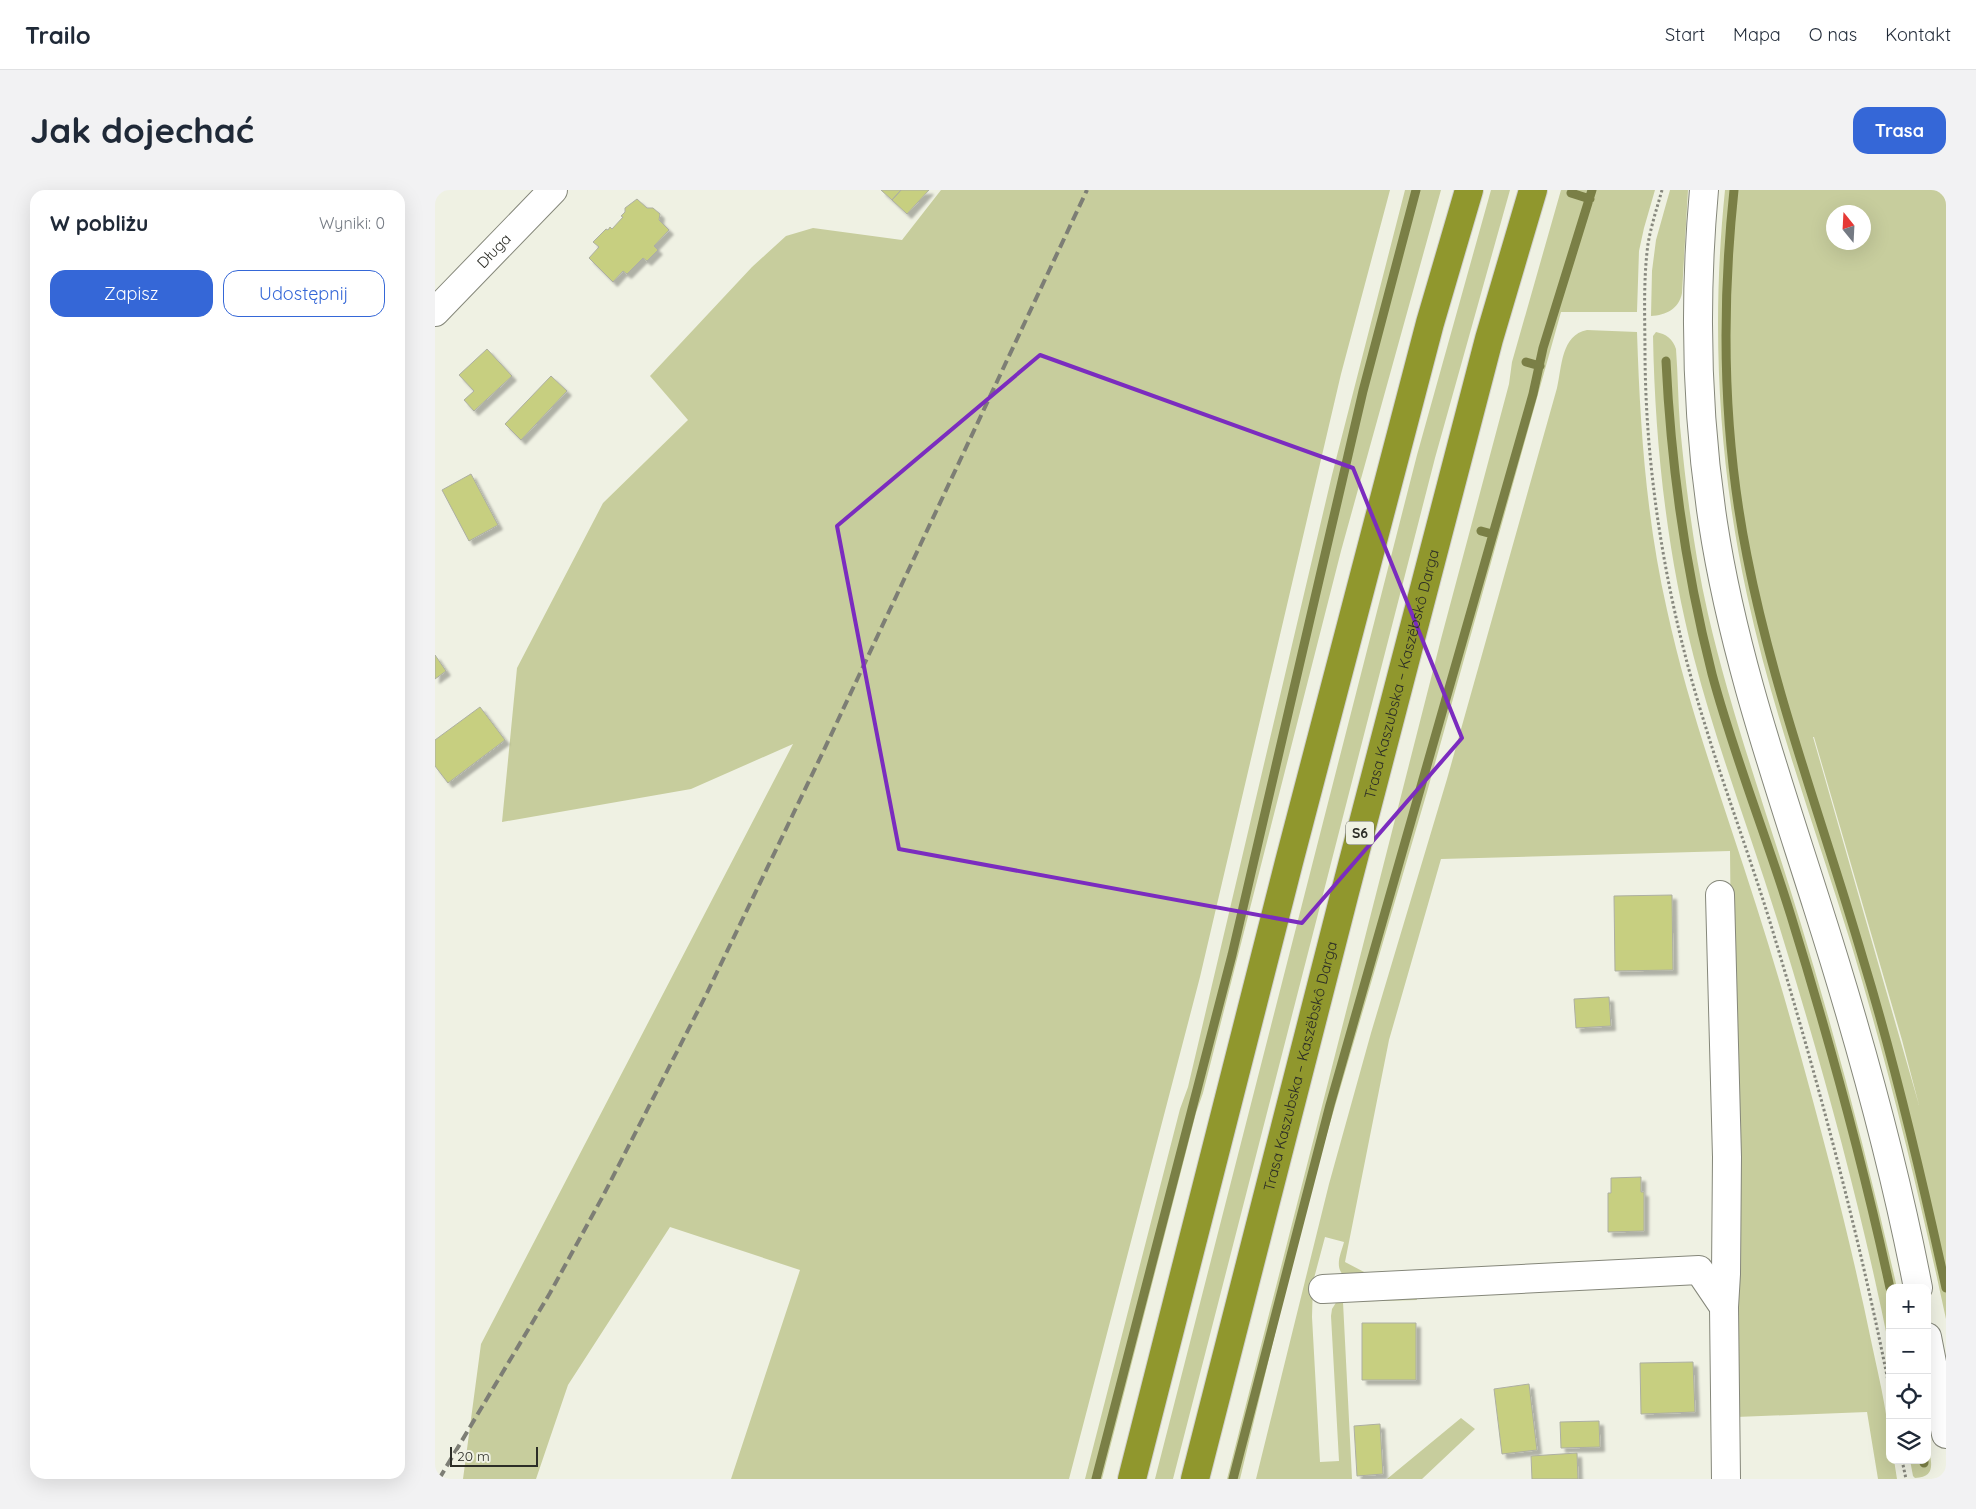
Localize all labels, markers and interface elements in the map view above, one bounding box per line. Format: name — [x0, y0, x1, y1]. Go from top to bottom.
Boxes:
text: Trailo — [25, 20, 91, 50]
text: Start — [1665, 23, 1705, 46]
text: Mapa — [1733, 23, 1781, 46]
text: O nas — [1809, 23, 1857, 46]
text: Kontakt — [1885, 23, 1951, 46]
button: Trasa — [1853, 107, 1946, 154]
text: Jak dojechać — [30, 108, 254, 152]
north arrow — [1826, 205, 1871, 250]
text: W pobliżu — [50, 210, 148, 236]
text: Wyniki: 0 — [319, 213, 385, 233]
street label: Długa — [473, 229, 515, 272]
button: Zapisz — [50, 270, 213, 317]
button: Udostępnij — [223, 270, 385, 317]
street label: Trasa Kaszubska – Kaszëbskô Darga — [1360, 547, 1443, 801]
road number: S6 — [1346, 822, 1374, 844]
street label: Trasa Kaszubska – Kaszëbskô Darga — [1259, 939, 1341, 1193]
map controls — [1886, 1284, 1931, 1464]
button: + — [1886, 1284, 1931, 1329]
button: − — [1886, 1329, 1931, 1374]
button: locate — [1886, 1374, 1931, 1419]
button: layers — [1886, 1419, 1931, 1464]
scale bar — [450, 1444, 537, 1467]
text: 20 m — [457, 1447, 490, 1465]

